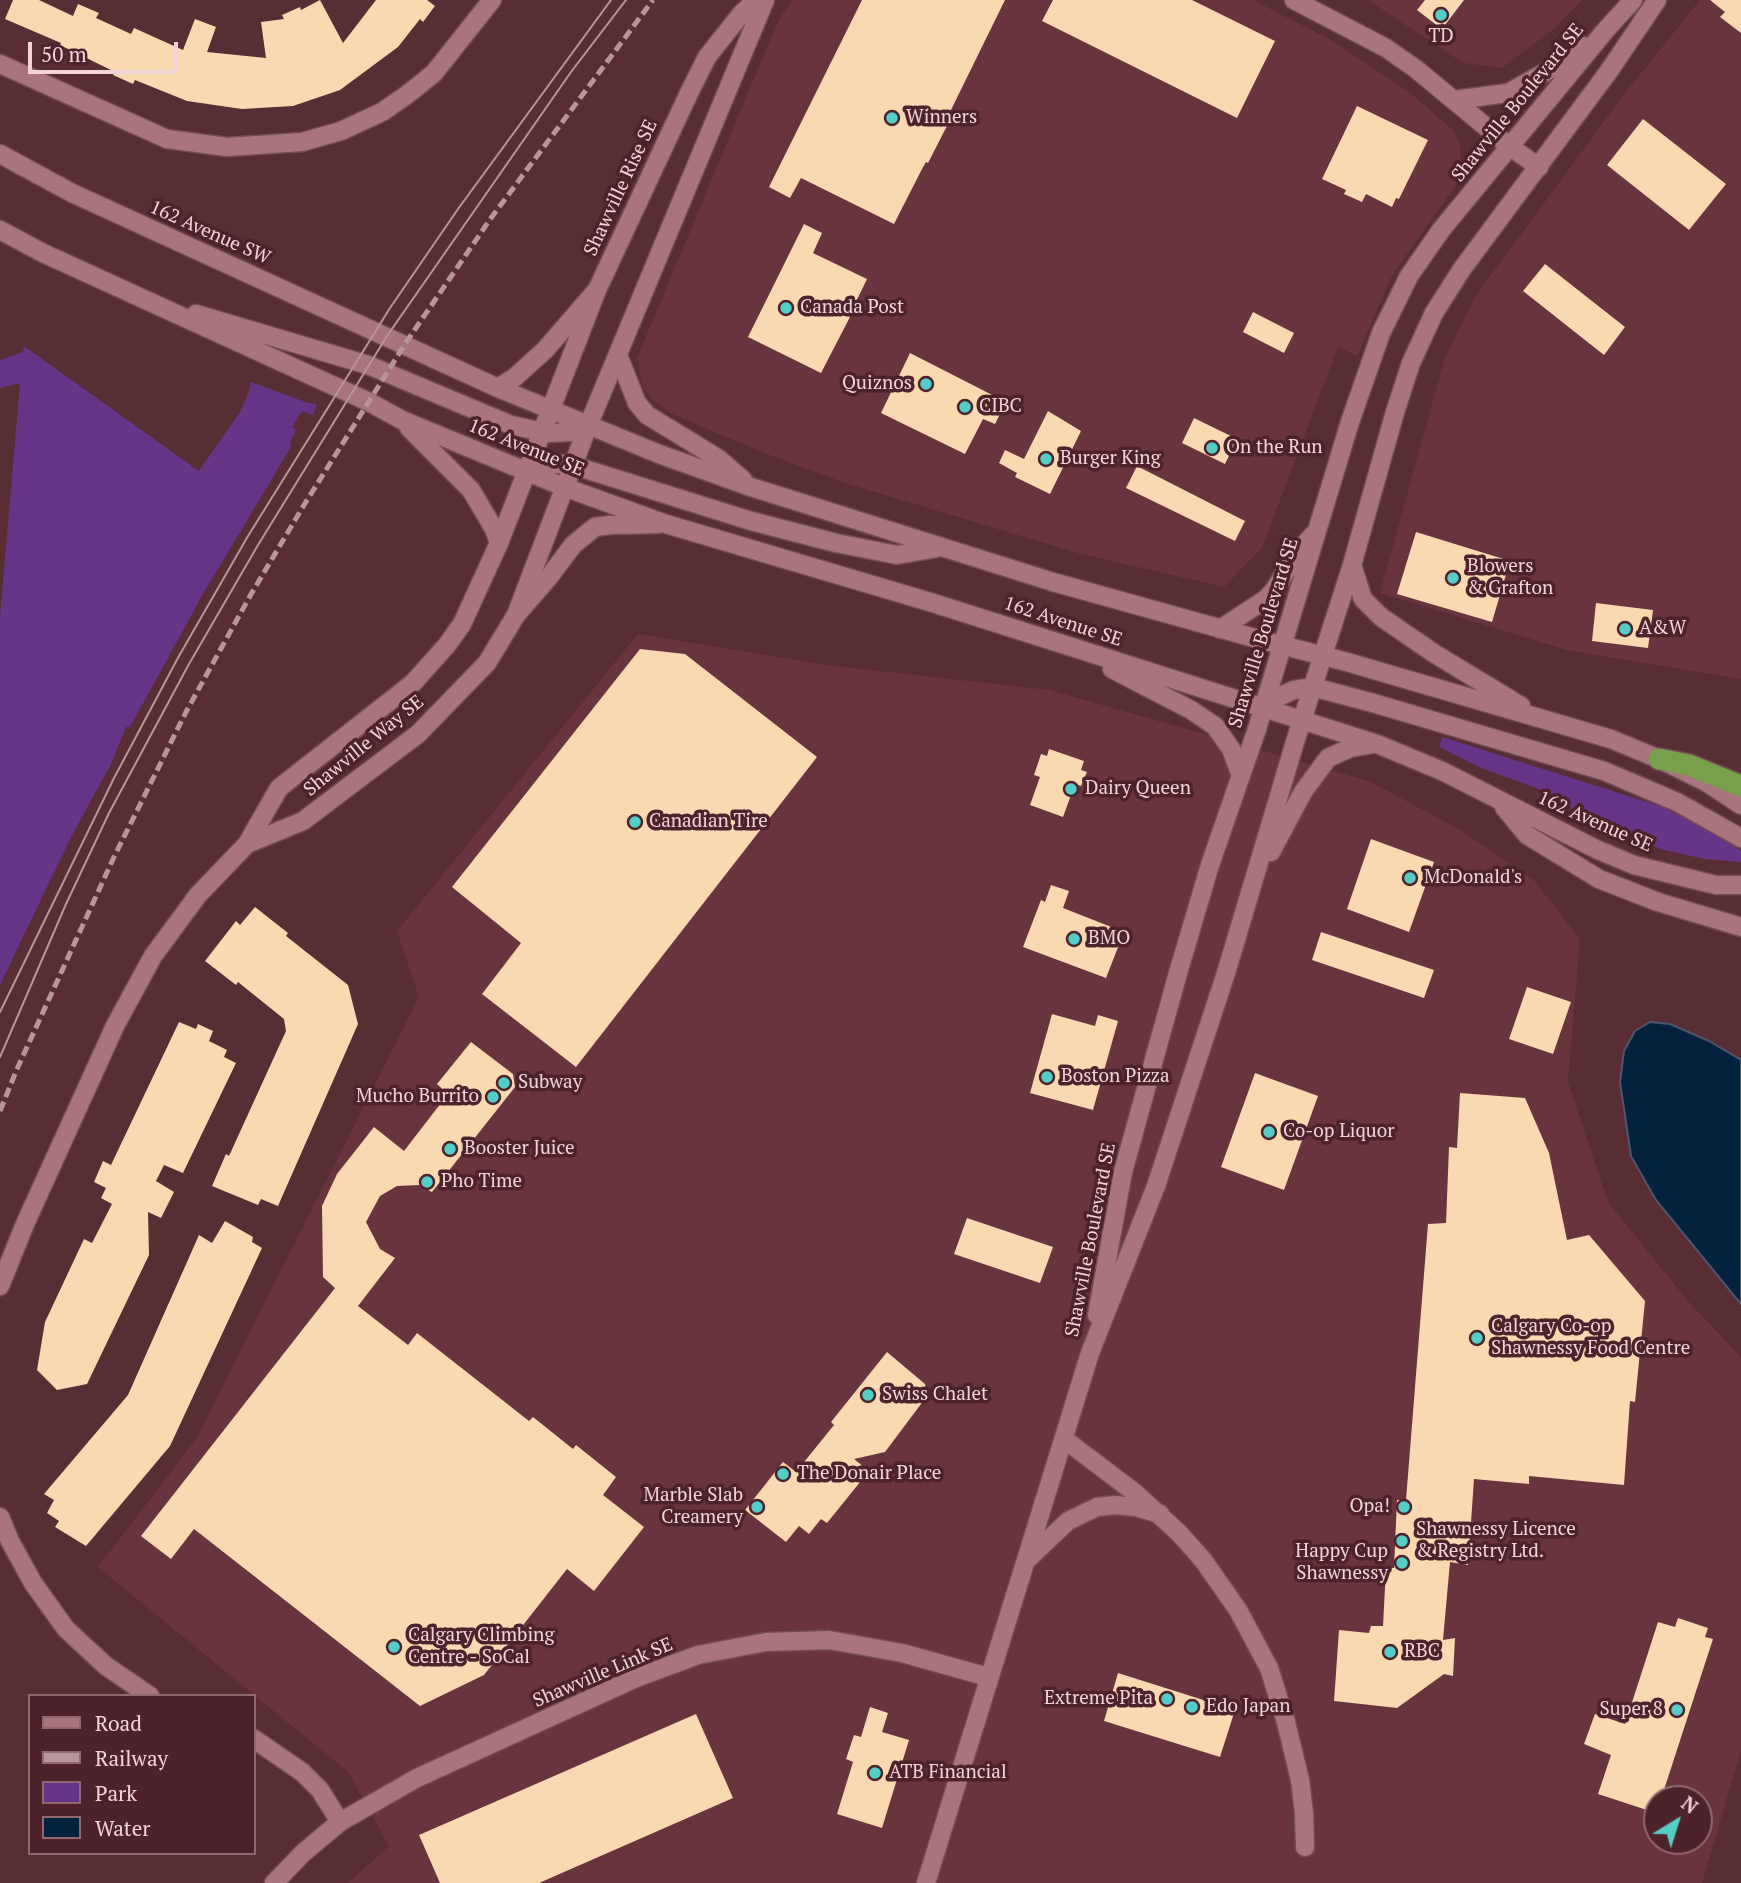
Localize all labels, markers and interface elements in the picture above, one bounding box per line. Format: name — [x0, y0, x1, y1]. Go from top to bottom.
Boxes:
marker: TD — [1433, 7, 1449, 23]
street label: Shawville Boulevard SE — [1447, 19, 1589, 187]
place label: TD — [1428, 26, 1454, 48]
scale bar — [32, 28, 182, 72]
text: 50 m — [41, 40, 87, 68]
place label: Winners — [906, 107, 977, 129]
marker: Winners — [884, 110, 900, 126]
street label: Shawville Rise SE — [579, 116, 663, 260]
street label: 162 Avenue SW — [146, 196, 274, 270]
place label: Canada Post — [800, 297, 904, 319]
marker: Canada Post — [778, 300, 794, 316]
place label: Quiznos — [842, 373, 912, 395]
marker: Quiznos — [918, 376, 934, 392]
place label: CIBC — [979, 396, 1022, 418]
marker: CIBC — [957, 399, 973, 415]
street label: 162 Avenue SE — [465, 414, 587, 482]
place label: On the Run — [1226, 437, 1323, 459]
marker: On the Run — [1204, 440, 1220, 456]
place label: Burger King — [1060, 448, 1161, 470]
marker: Burger King — [1038, 451, 1054, 467]
street label: Shawville Boulevard SE — [1224, 535, 1304, 731]
place label: Blowers & Grafton — [1467, 556, 1553, 600]
marker: Blowers & Grafton — [1445, 570, 1461, 586]
street label: 162 Avenue SE — [1001, 592, 1125, 652]
place label: A&W — [1639, 618, 1686, 640]
marker: A&W — [1617, 621, 1633, 637]
street label: Shawville Way SE — [299, 691, 429, 801]
place label: Dairy Queen — [1085, 778, 1191, 800]
marker: Dairy Queen — [1063, 781, 1079, 797]
street label: 162 Avenue SE — [1534, 787, 1656, 857]
place label: Canadian Tire — [649, 811, 768, 833]
marker: Canadian Tire — [627, 814, 643, 830]
place label: McDonald's — [1424, 867, 1522, 889]
marker: McDonald's — [1402, 870, 1418, 886]
place label: BMO — [1088, 928, 1130, 950]
marker: BMO — [1066, 931, 1082, 947]
place label: Boston Pizza — [1061, 1066, 1170, 1088]
marker: Boston Pizza — [1039, 1069, 1055, 1085]
place label: Subway — [518, 1072, 582, 1094]
marker: Subway — [496, 1075, 512, 1091]
place label: Mucho Burrito — [356, 1086, 479, 1108]
marker: Mucho Burrito — [485, 1089, 501, 1105]
place label: Co-op Liquor — [1283, 1121, 1395, 1143]
marker: Co-op Liquor — [1261, 1124, 1277, 1140]
place label: Booster Juice — [464, 1138, 575, 1160]
marker: Booster Juice — [442, 1141, 458, 1157]
street label: Shawville Boulevard SE — [1061, 1141, 1121, 1339]
place label: Pho Time — [441, 1171, 522, 1193]
marker: Pho Time — [419, 1174, 435, 1190]
place label: Calgary Co-op Shawnessy Food Centre — [1491, 1316, 1690, 1360]
marker: Calgary Co-op Shawnessy Food Centre — [1469, 1330, 1485, 1346]
place label: Swiss Chalet — [882, 1384, 988, 1406]
marker: Swiss Chalet — [860, 1387, 876, 1403]
place label: The Donair Place — [797, 1463, 941, 1485]
marker: The Donair Place — [775, 1466, 791, 1482]
place label: Marble Slab Creamery — [644, 1485, 743, 1529]
place label: Opa! — [1349, 1496, 1390, 1518]
marker: Marble Slab Creamery — [749, 1499, 765, 1515]
marker: Opa! — [1396, 1499, 1412, 1515]
place label: Shawnessy Licence & Registry Ltd. — [1416, 1519, 1576, 1563]
marker: Shawnessy Licence & Registry Ltd. — [1394, 1533, 1410, 1549]
place label: Happy Cup Shawnessy — [1295, 1541, 1388, 1585]
marker: Happy Cup Shawnessy — [1394, 1555, 1410, 1571]
place label: Calgary Climbing Centre - SoCal — [408, 1625, 554, 1669]
street label: Shawville Link SE — [530, 1633, 676, 1713]
marker: Calgary Climbing Centre - SoCal — [386, 1639, 402, 1655]
place label: RBC — [1404, 1641, 1440, 1663]
marker: RBC — [1382, 1644, 1398, 1660]
place label: Extreme Pita — [1044, 1688, 1153, 1710]
marker: Extreme Pita — [1159, 1691, 1175, 1707]
legend — [28, 1694, 256, 1855]
place label: Edo Japan — [1206, 1696, 1290, 1718]
marker: Edo Japan — [1184, 1699, 1200, 1715]
place label: Super 8 — [1600, 1699, 1663, 1721]
marker: Super 8 — [1669, 1702, 1685, 1718]
text: Road — [95, 1709, 142, 1737]
text: Railway — [95, 1744, 168, 1772]
place label: ATB Financial — [889, 1762, 1007, 1784]
marker: ATB Financial — [867, 1765, 883, 1781]
text: Park — [95, 1779, 137, 1807]
north arrow — [1643, 1785, 1713, 1855]
text: N — [1677, 1790, 1703, 1819]
text: Water — [95, 1814, 150, 1842]

